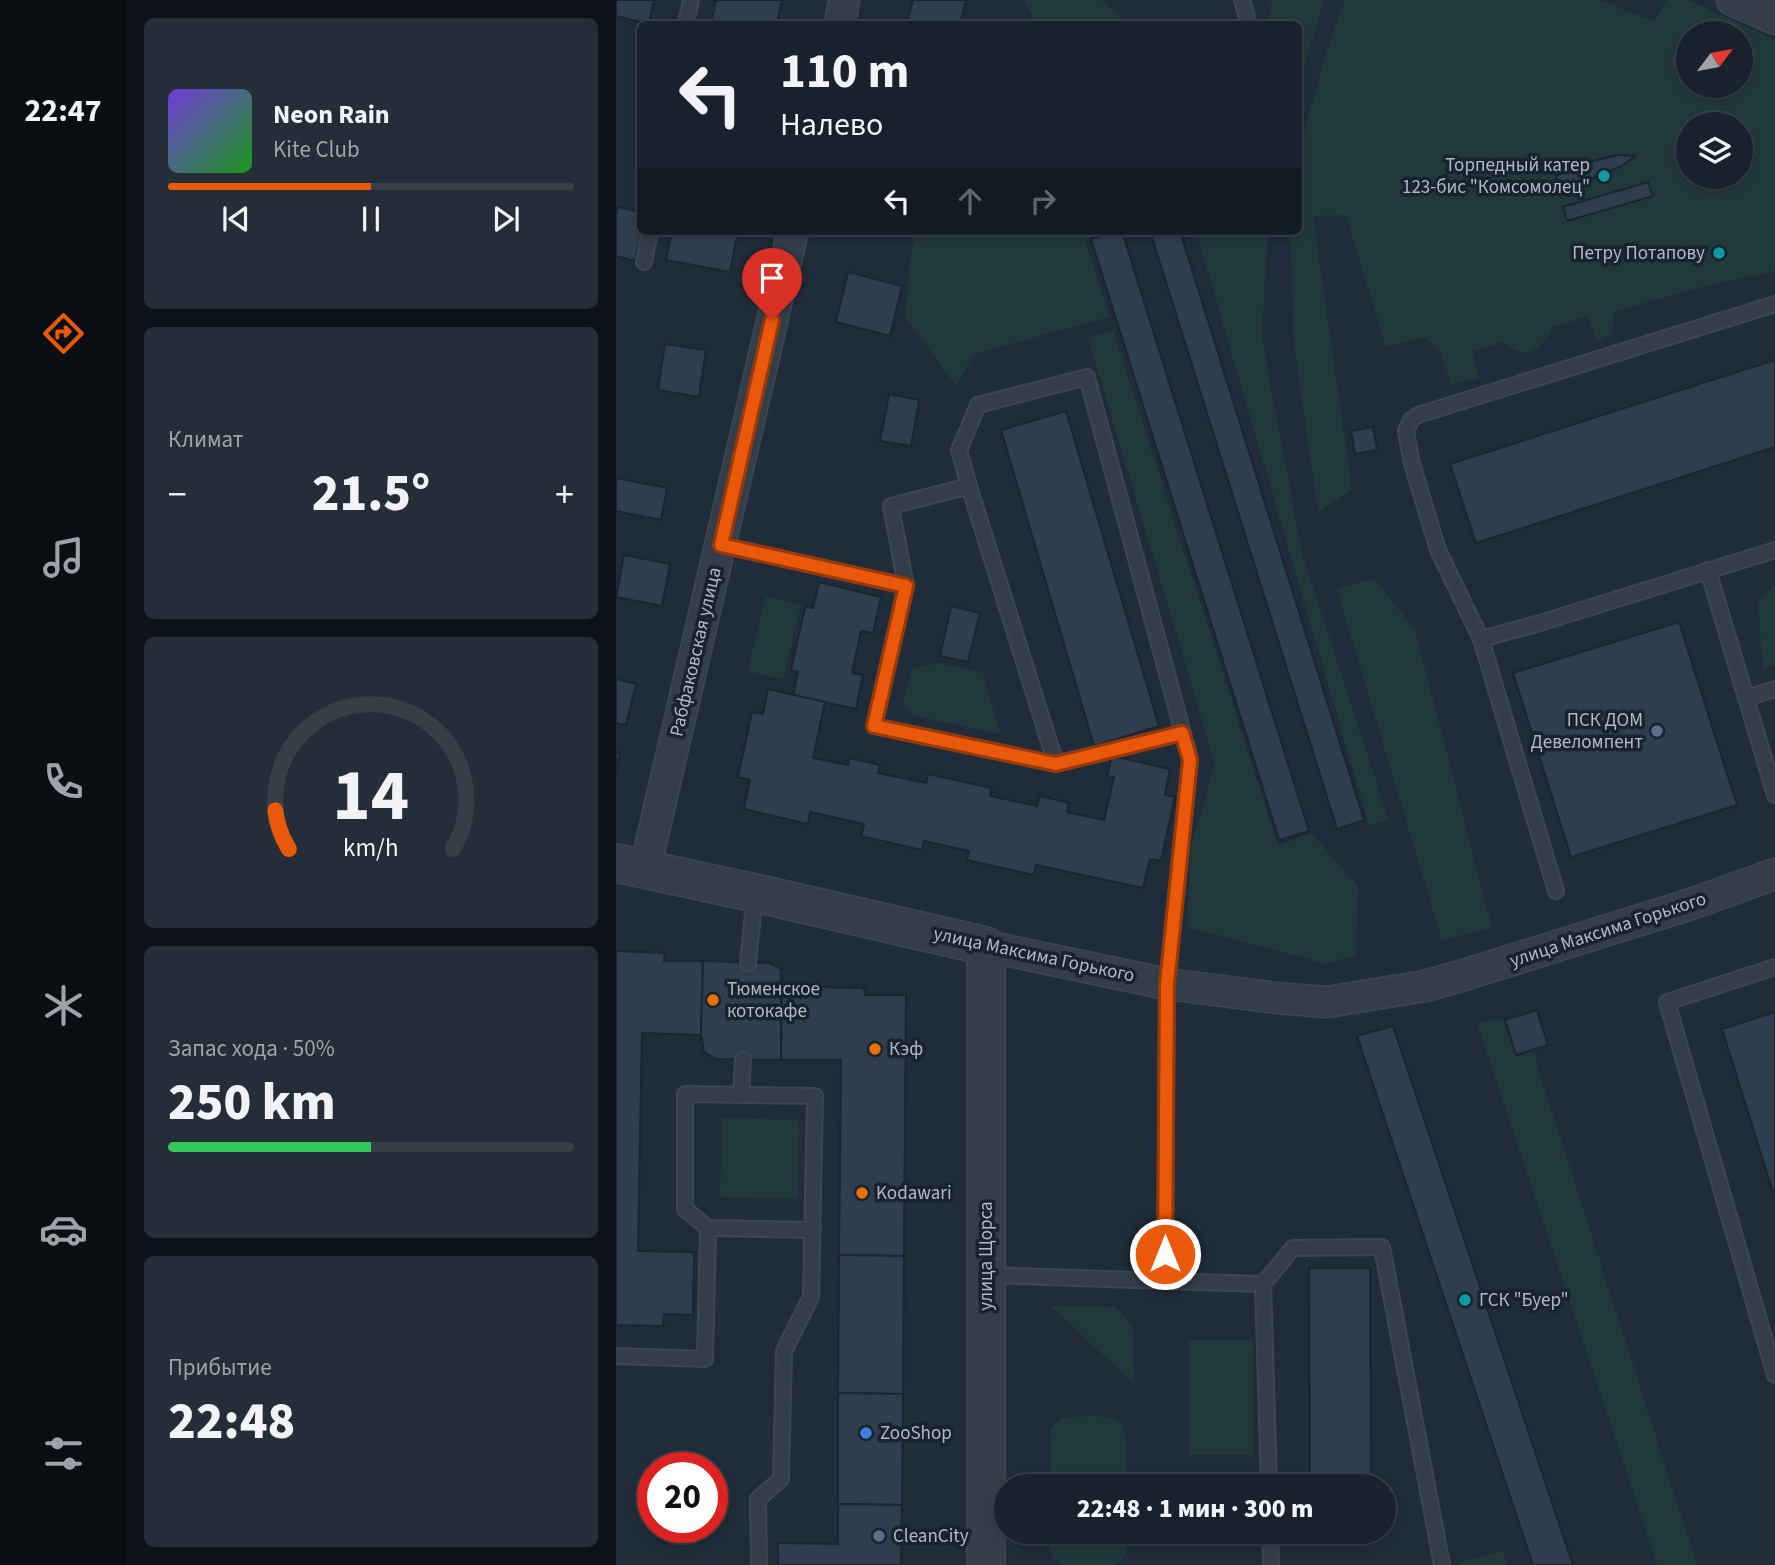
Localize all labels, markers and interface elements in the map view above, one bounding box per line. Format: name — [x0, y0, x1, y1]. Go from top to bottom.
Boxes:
north arrow — [1676, 21, 1754, 98]
map controls — [1676, 21, 1753, 189]
text: 110 m — [780, 37, 909, 107]
icon: left — [665, 49, 756, 140]
text: 22:47 — [24, 88, 102, 134]
text: Neon Rain — [273, 96, 390, 133]
text: Налево — [780, 102, 883, 148]
button: layers — [1676, 112, 1753, 189]
text: Kite Club — [273, 133, 360, 166]
place label: Торпедный катер 123-бис "Комсомолец" — [1402, 152, 1590, 201]
marker: Торпедный катер 123-бис "Комсомолец" — [1596, 168, 1612, 184]
icon: left — [878, 182, 916, 220]
icon: ahead — [951, 182, 989, 220]
icon: right — [1024, 182, 1062, 220]
icon: previous — [217, 200, 255, 238]
icon: pause — [352, 200, 390, 238]
icon: next — [487, 200, 525, 238]
place label: Петру Потапову — [1572, 240, 1705, 267]
marker: Петру Потапову — [1711, 245, 1727, 261]
pin — [742, 248, 802, 320]
icon: arrive — [753, 259, 791, 297]
icon: directions — [39, 309, 88, 358]
text: Климат — [168, 423, 243, 456]
text: 21.5° — [312, 457, 430, 531]
text: − — [168, 468, 187, 522]
text: + — [555, 468, 574, 522]
icon: music — [39, 533, 88, 582]
street label: Рабфаковская улица — [663, 565, 729, 739]
place label: ПСК ДОМ Девеломпент — [1530, 707, 1643, 756]
marker: ПСК ДОМ Девеломпент — [1649, 723, 1665, 739]
text: 14 — [333, 744, 409, 848]
icon: phone — [39, 757, 88, 806]
text: km/h — [343, 829, 399, 865]
street label: улица Максима Горького — [1506, 885, 1710, 975]
street label: улица Максима Горького — [931, 920, 1137, 990]
place label: Тюменское котокафе — [727, 976, 820, 1025]
icon: climate — [39, 981, 88, 1030]
marker: Тюменское котокафе — [705, 992, 721, 1008]
text: Запас хода · 50% — [168, 1032, 335, 1065]
place label: Кэф — [889, 1036, 923, 1063]
marker: Кэф — [867, 1041, 883, 1057]
text: 250 km — [168, 1066, 336, 1140]
place label: Kodawari — [876, 1180, 952, 1207]
marker: Kodawari — [854, 1185, 870, 1201]
street label: улица Щорса — [973, 1201, 1000, 1311]
icon: car — [39, 1205, 88, 1254]
position arrow — [1128, 1217, 1202, 1291]
place label: ГСК "Буер" — [1479, 1287, 1569, 1314]
marker: ГСК "Буер" — [1457, 1292, 1473, 1308]
text: Прибытие — [168, 1351, 272, 1384]
text: 22:48 — [168, 1385, 295, 1459]
place label: ZooShop — [880, 1420, 952, 1447]
marker: ZooShop — [858, 1425, 874, 1441]
icon: filters — [39, 1429, 88, 1478]
speed limit sign: 20 — [637, 1452, 728, 1543]
text: 22:48 · 1 мин · 300 m — [1077, 1490, 1313, 1527]
place label: CleanCity — [893, 1523, 969, 1550]
marker: CleanCity — [871, 1528, 887, 1544]

